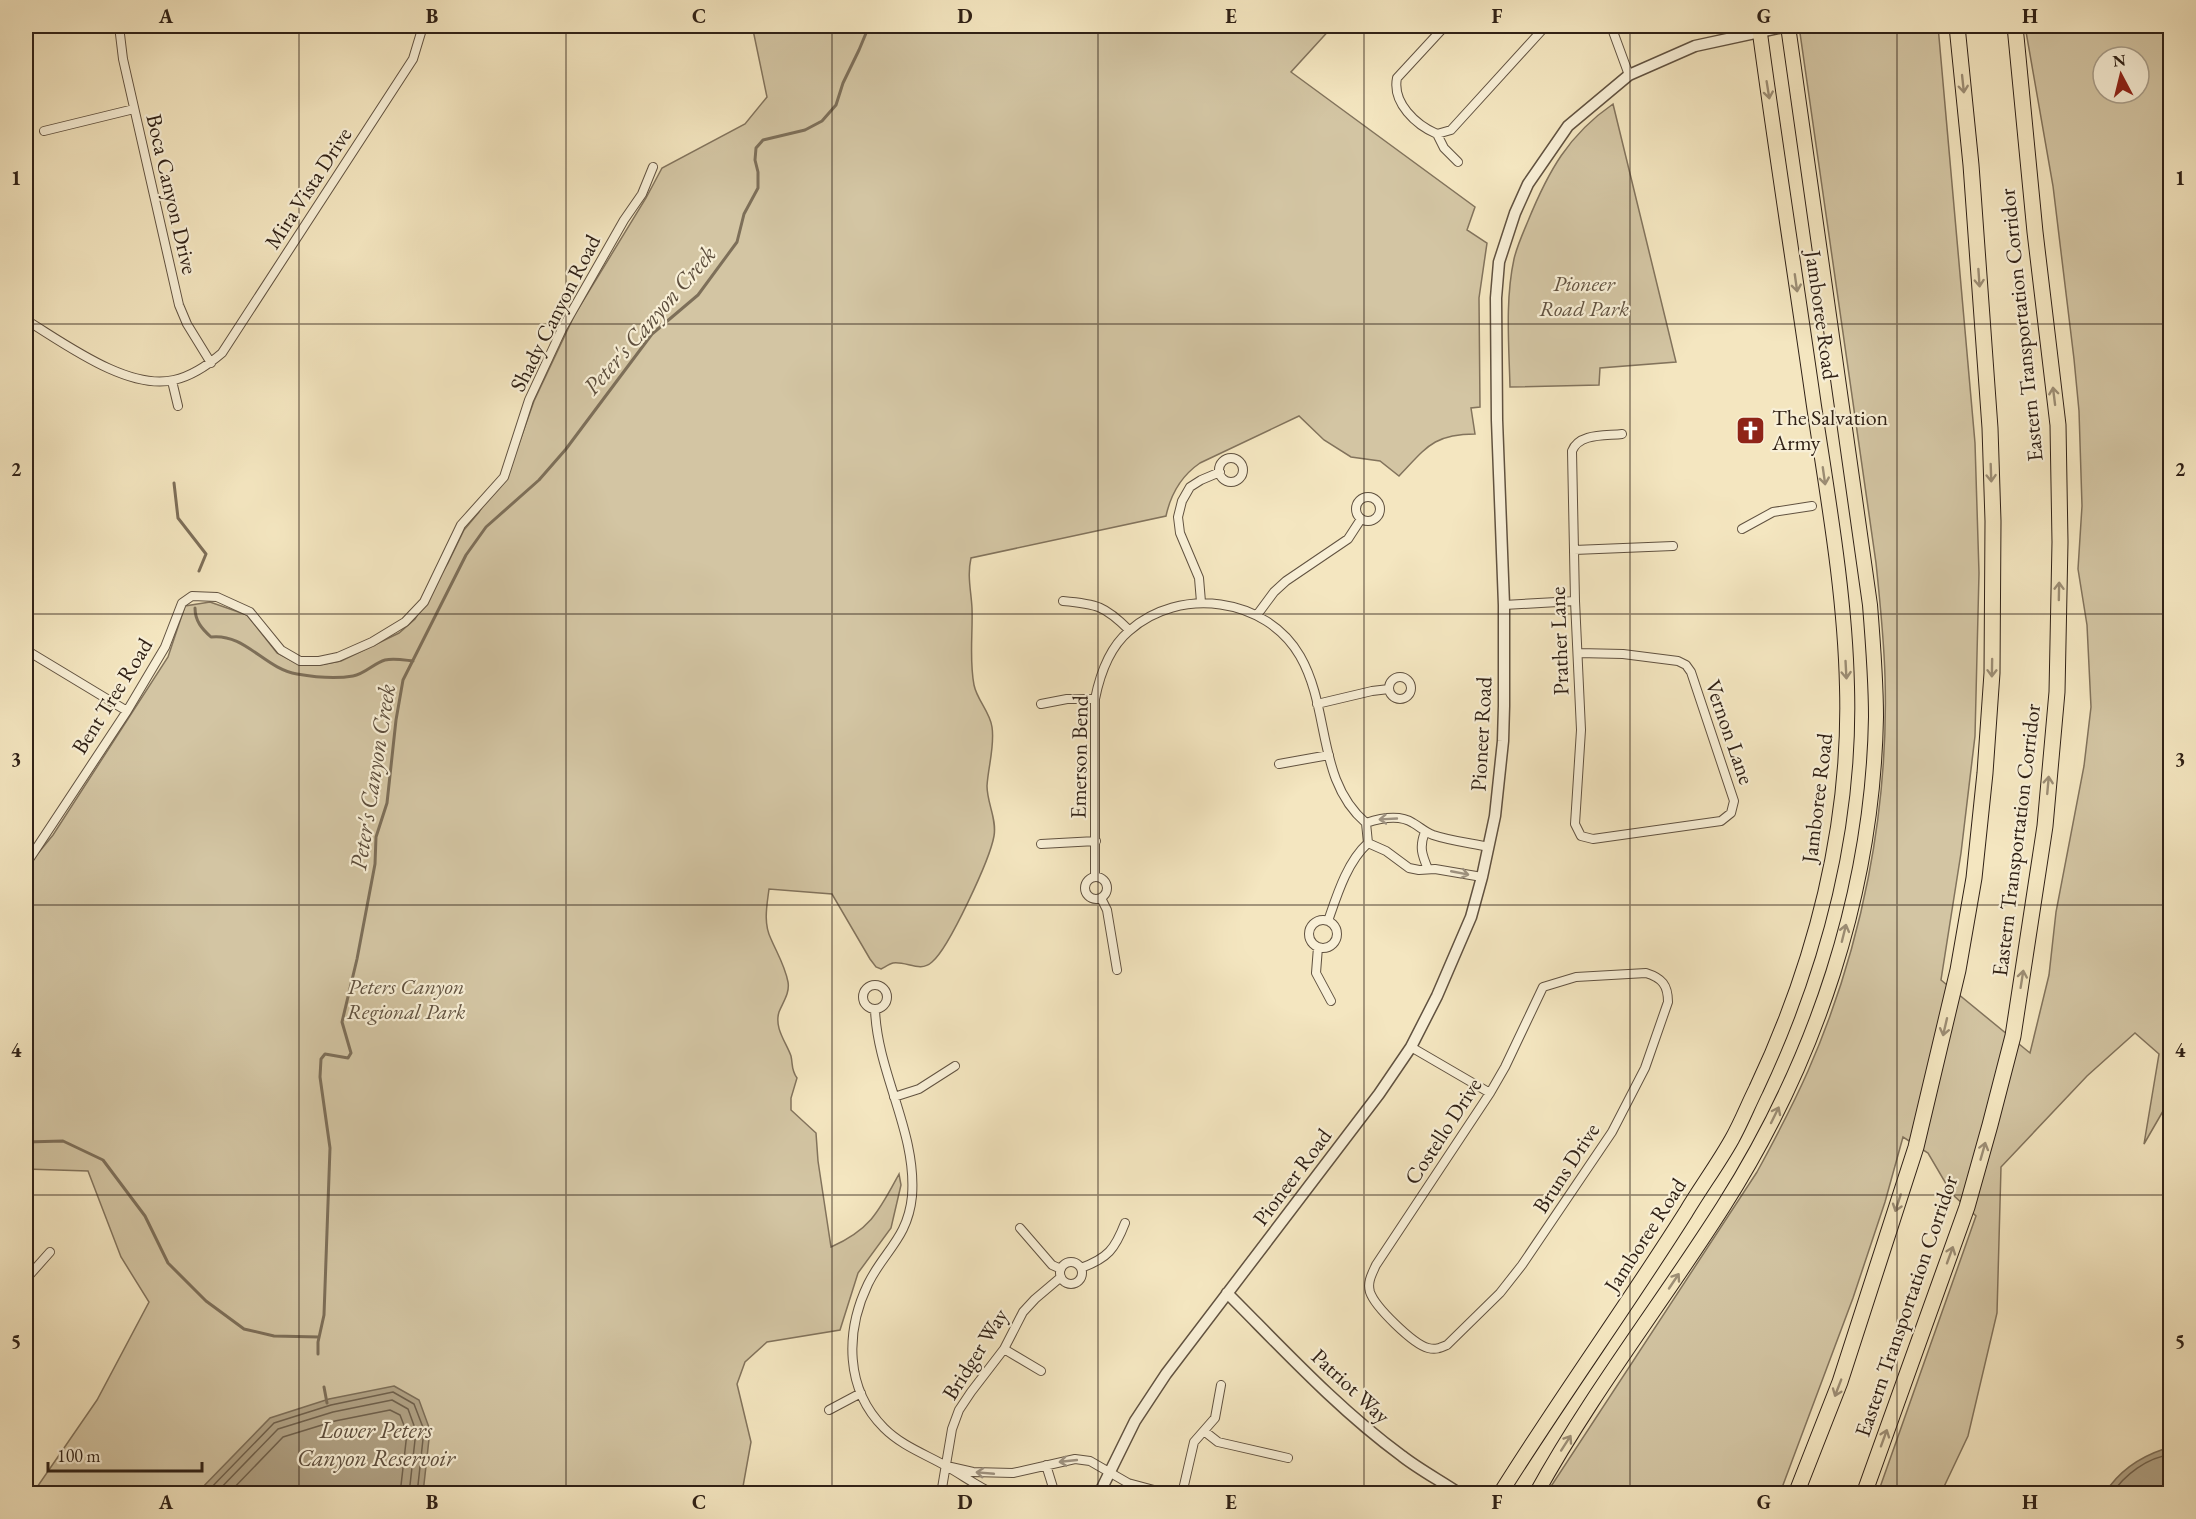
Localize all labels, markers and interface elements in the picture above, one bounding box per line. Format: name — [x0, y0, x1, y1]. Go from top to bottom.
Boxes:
text: A — [158, 3, 174, 29]
text: B — [426, 3, 438, 29]
text: C — [692, 3, 706, 29]
text: D — [957, 3, 973, 29]
text: E — [1225, 3, 1237, 29]
text: F — [1492, 3, 1503, 29]
text: G — [1757, 3, 1771, 29]
text: H — [2022, 3, 2038, 29]
north arrow — [2091, 45, 2151, 105]
text: N — [2112, 49, 2127, 72]
one-way arrow — [1958, 73, 1969, 93]
one-way arrow — [1763, 80, 1774, 99]
street label: Boca Canyon Drive — [139, 111, 205, 277]
street label: Mira Vista Drive — [258, 121, 358, 254]
text: 1 — [11, 165, 21, 191]
text: 1 — [2175, 165, 2185, 191]
street label: Eastern Transportation Corridor — [1992, 186, 2050, 463]
street label: Shady Canyon Road — [503, 229, 608, 397]
water label: Peter's Canyon Creek — [576, 239, 722, 401]
street label: Jamboree Road — [1798, 246, 1846, 382]
one-way arrow — [1974, 267, 1985, 287]
park label: Pioneer Road Park — [1539, 269, 1629, 323]
one-way arrow — [1791, 273, 1802, 292]
one-way arrow — [2048, 387, 2059, 407]
place label: The Salvation Army — [1771, 403, 1889, 457]
church icon: The Salvation Army — [1735, 414, 1767, 446]
text: 2 — [11, 456, 22, 482]
text: 2 — [2175, 456, 2186, 482]
one-way arrow — [1986, 462, 1997, 482]
one-way arrow — [1819, 466, 1830, 485]
one-way arrow — [2053, 581, 2064, 601]
street label: Prather Lane — [1543, 586, 1575, 696]
street label: Bent Tree Road — [65, 632, 160, 760]
one-way arrow — [1986, 657, 1997, 677]
one-way arrow — [1841, 659, 1852, 679]
street label: Pioneer Road — [1464, 675, 1499, 792]
street label: Vernon Lane — [1699, 676, 1762, 789]
water label: Peter's Canyon Creek — [342, 682, 402, 872]
street label: Emerson Bend — [1063, 694, 1095, 819]
street label: Eastern Transportation Corridor — [1985, 701, 2047, 978]
street label: Jamboree Road — [1794, 731, 1839, 866]
text: 3 — [11, 746, 21, 772]
text: 3 — [2175, 746, 2185, 772]
one-way arrow — [2043, 776, 2054, 796]
one-way arrow — [1378, 813, 1398, 824]
one-way arrow — [1449, 868, 1469, 879]
one-way arrow — [1839, 924, 1851, 943]
one-way arrow — [2016, 969, 2027, 989]
park label: Peters Canyon Regional Park — [347, 972, 465, 1026]
one-way arrow — [1938, 1017, 1950, 1036]
text: 4 — [11, 1037, 22, 1063]
text: 4 — [2175, 1037, 2186, 1063]
street label: Costello Drive — [1398, 1072, 1489, 1190]
one-way arrow — [1769, 1106, 1781, 1124]
street label: Bruns Drive — [1526, 1117, 1606, 1219]
street label: Pioneer Road — [1246, 1122, 1339, 1232]
one-way arrow — [1977, 1142, 1989, 1161]
street label: Eastern Transportation Corridor — [1848, 1171, 1965, 1440]
street label: Jamboree Road — [1596, 1172, 1693, 1299]
one-way arrow — [1892, 1193, 1903, 1212]
one-way arrow — [1945, 1246, 1956, 1265]
one-way arrow — [1668, 1273, 1680, 1290]
street label: Bridger Way — [935, 1302, 1015, 1405]
text: 5 — [11, 1328, 21, 1354]
text: 5 — [2175, 1328, 2185, 1354]
street label: Patriot Way — [1305, 1342, 1397, 1430]
one-way arrow — [1831, 1378, 1842, 1397]
water label: Lower Peters Canyon Reservoir — [297, 1414, 457, 1473]
one-way arrow — [1879, 1430, 1890, 1448]
scale bar — [48, 1435, 202, 1473]
one-way arrow — [1560, 1436, 1572, 1452]
text: 100 m — [57, 1444, 101, 1467]
one-way arrow — [1059, 1455, 1078, 1466]
one-way arrow — [976, 1467, 996, 1478]
text: A — [158, 1489, 174, 1515]
text: B — [426, 1489, 438, 1515]
text: C — [692, 1489, 706, 1515]
text: D — [957, 1489, 973, 1515]
text: E — [1225, 1489, 1237, 1515]
text: F — [1492, 1489, 1503, 1515]
text: G — [1757, 1489, 1771, 1515]
text: H — [2022, 1489, 2038, 1515]

